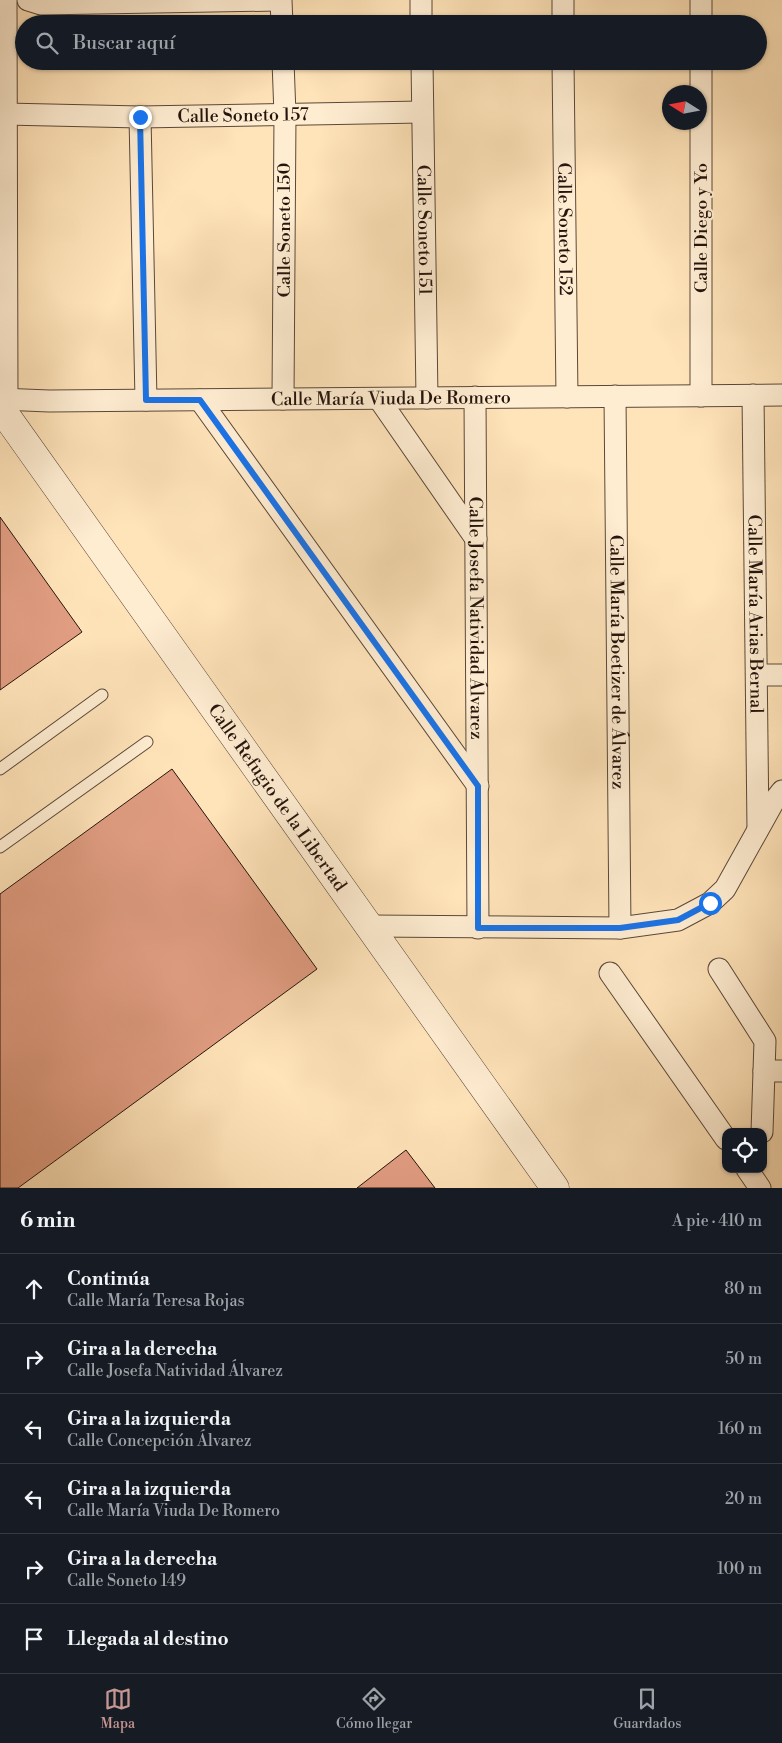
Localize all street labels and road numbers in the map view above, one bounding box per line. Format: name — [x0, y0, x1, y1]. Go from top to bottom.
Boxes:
street label: Calle Soneto 157 — [177, 103, 309, 128]
street label: Calle Soneto 152 — [552, 162, 577, 296]
street label: Calle Soneto 150 — [273, 163, 296, 297]
street label: Calle Diego y Yo — [690, 163, 713, 293]
street label: Calle Soneto 151 — [412, 164, 436, 296]
street label: Calle María Viuda De Romero — [271, 386, 511, 411]
street label: Calle Josefa Natividad Álvarez — [464, 496, 488, 740]
street label: Calle María Arias Bernal — [742, 514, 768, 714]
street label: Calle María Boetizer de Álvarez — [604, 535, 630, 789]
street label: Calle Refugio de la Libertad — [203, 699, 352, 897]

